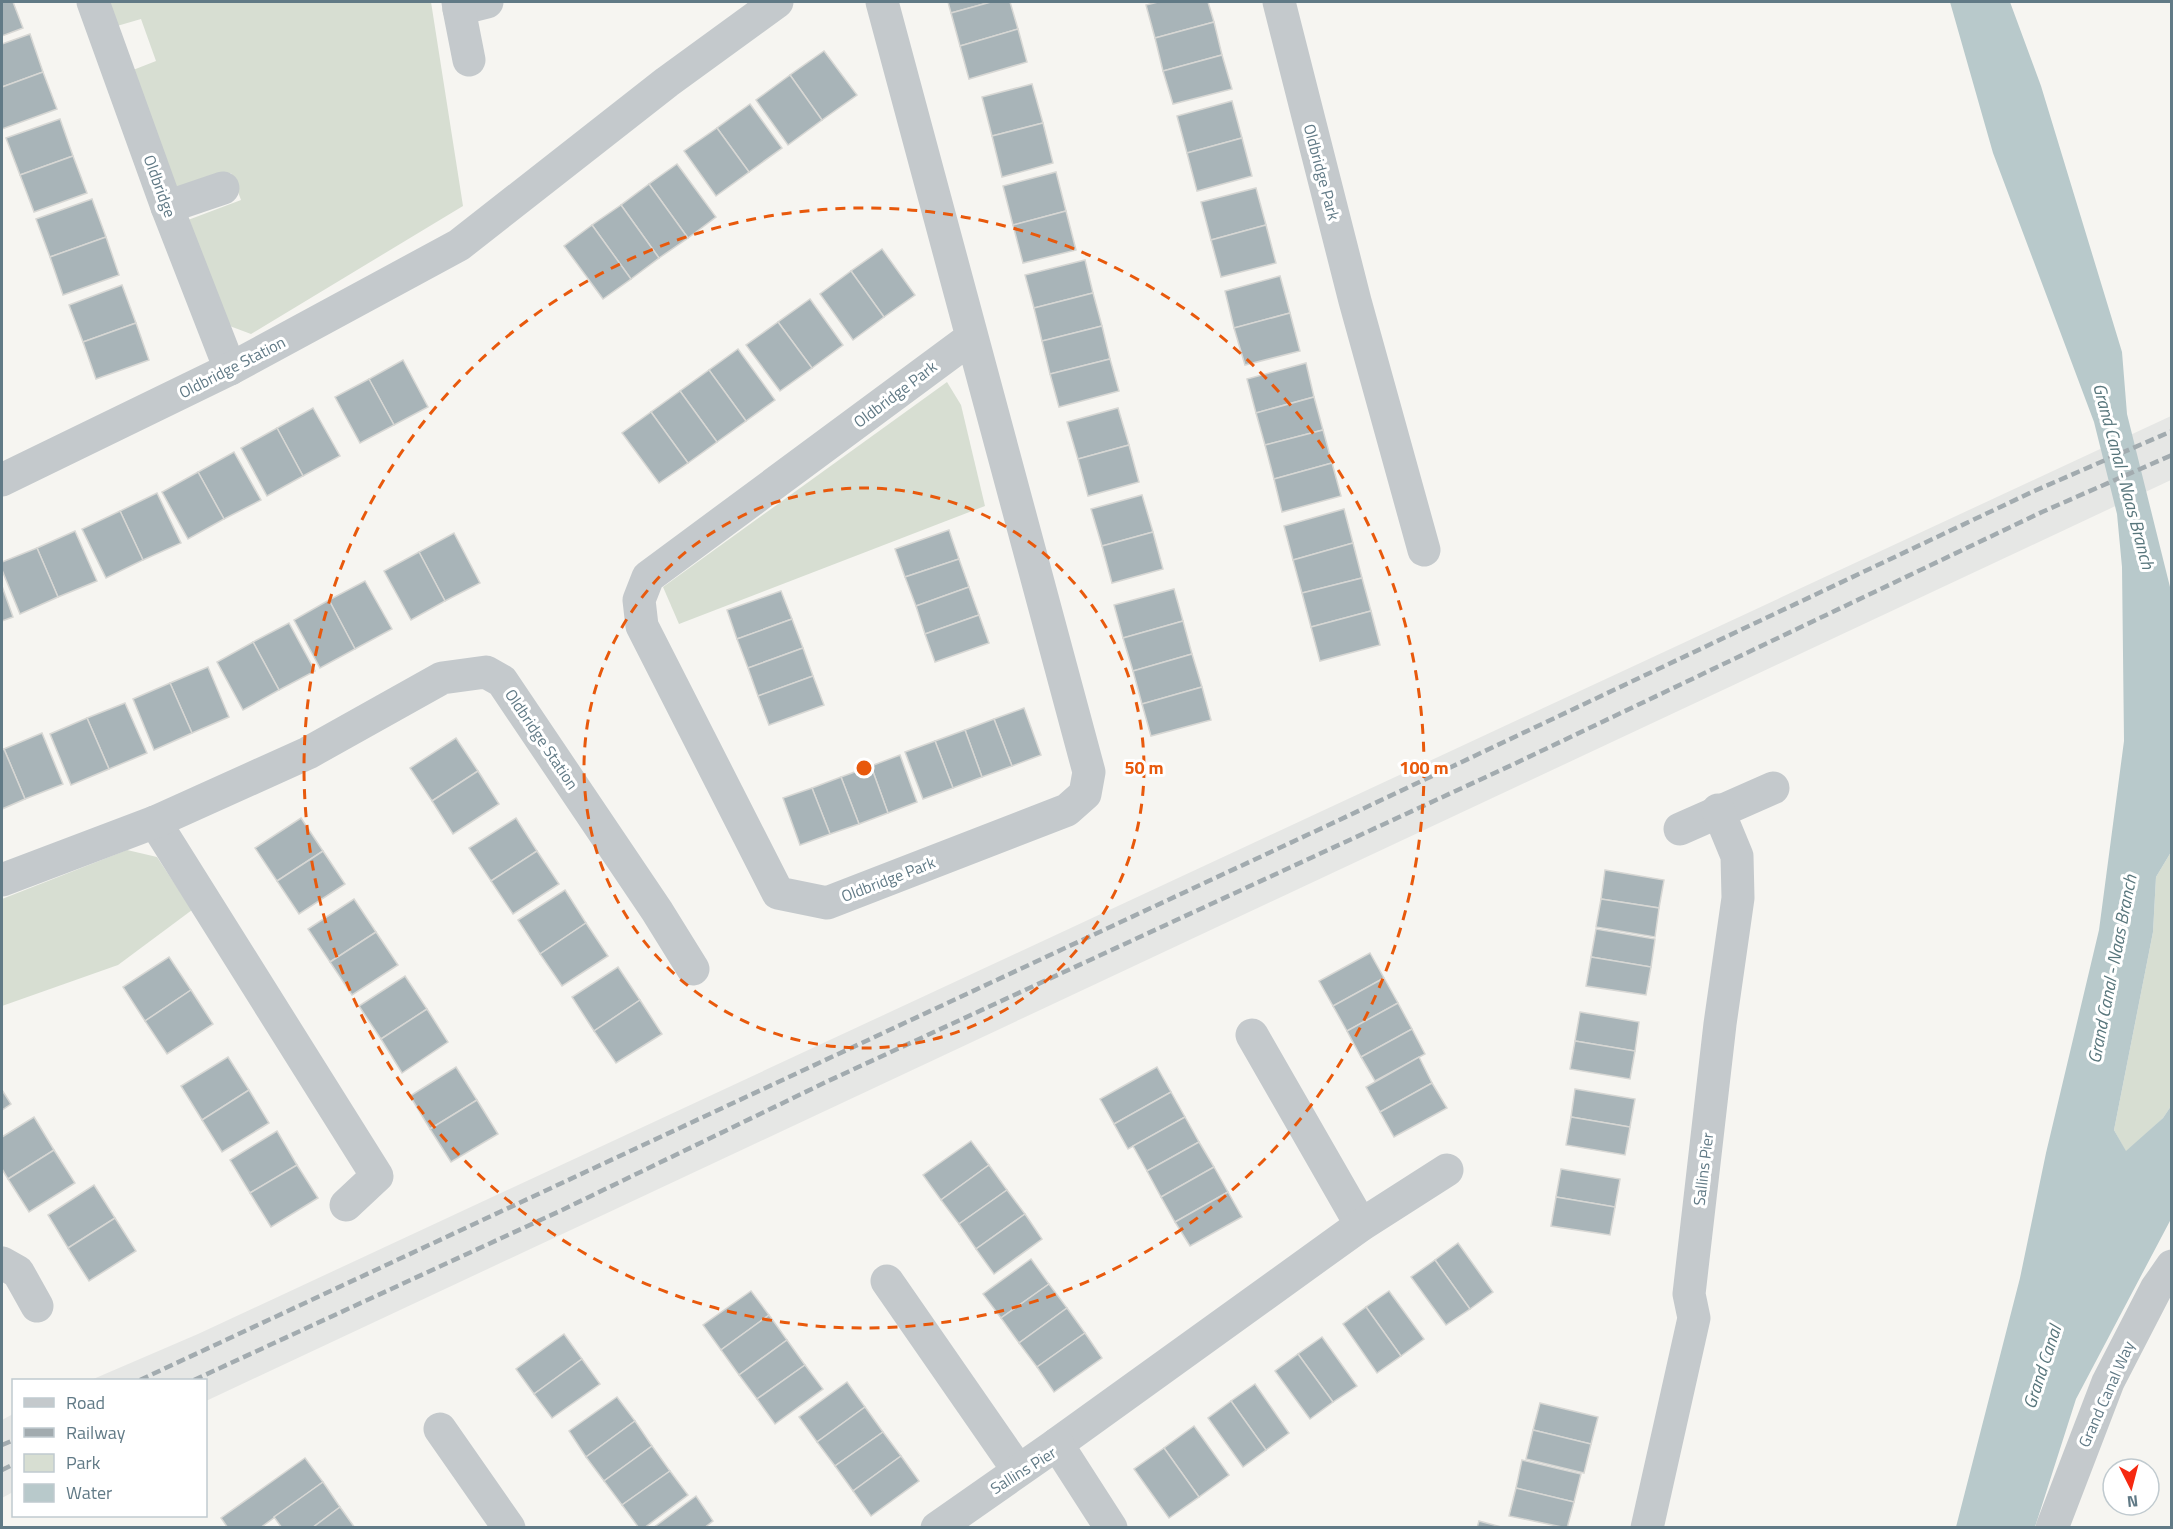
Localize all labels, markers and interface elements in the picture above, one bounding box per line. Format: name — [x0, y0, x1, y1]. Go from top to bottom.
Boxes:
street label: Oldbridge Park — [1298, 121, 1347, 223]
street label: Oldbridge — [138, 151, 182, 221]
street label: Oldbridge Station — [175, 330, 289, 404]
street label: Oldbridge Park — [848, 354, 942, 433]
water label: Grand Canal - Naas Branch — [2086, 380, 2162, 573]
street label: Oldbridge Station — [499, 684, 585, 794]
text: 50 m — [1124, 754, 1164, 781]
text: 100 m — [1399, 754, 1449, 781]
centre of rings — [854, 758, 874, 778]
street label: Oldbridge Park — [837, 850, 939, 908]
water label: Grand Canal - Naas Branch — [2080, 871, 2144, 1066]
street label: Sallins Pier — [1687, 1130, 1719, 1207]
water label: Grand Canal — [2016, 1320, 2069, 1412]
street label: Grand Canal Way — [2072, 1337, 2140, 1451]
legend — [12, 1379, 207, 1517]
text: Road — [66, 1389, 105, 1416]
text: Railway — [66, 1419, 126, 1446]
street label: Sallins Pier — [985, 1440, 1061, 1500]
text: Park — [66, 1449, 101, 1476]
north arrow — [2101, 1457, 2161, 1517]
text: Water — [66, 1479, 112, 1506]
text: N — [2126, 1489, 2139, 1514]

